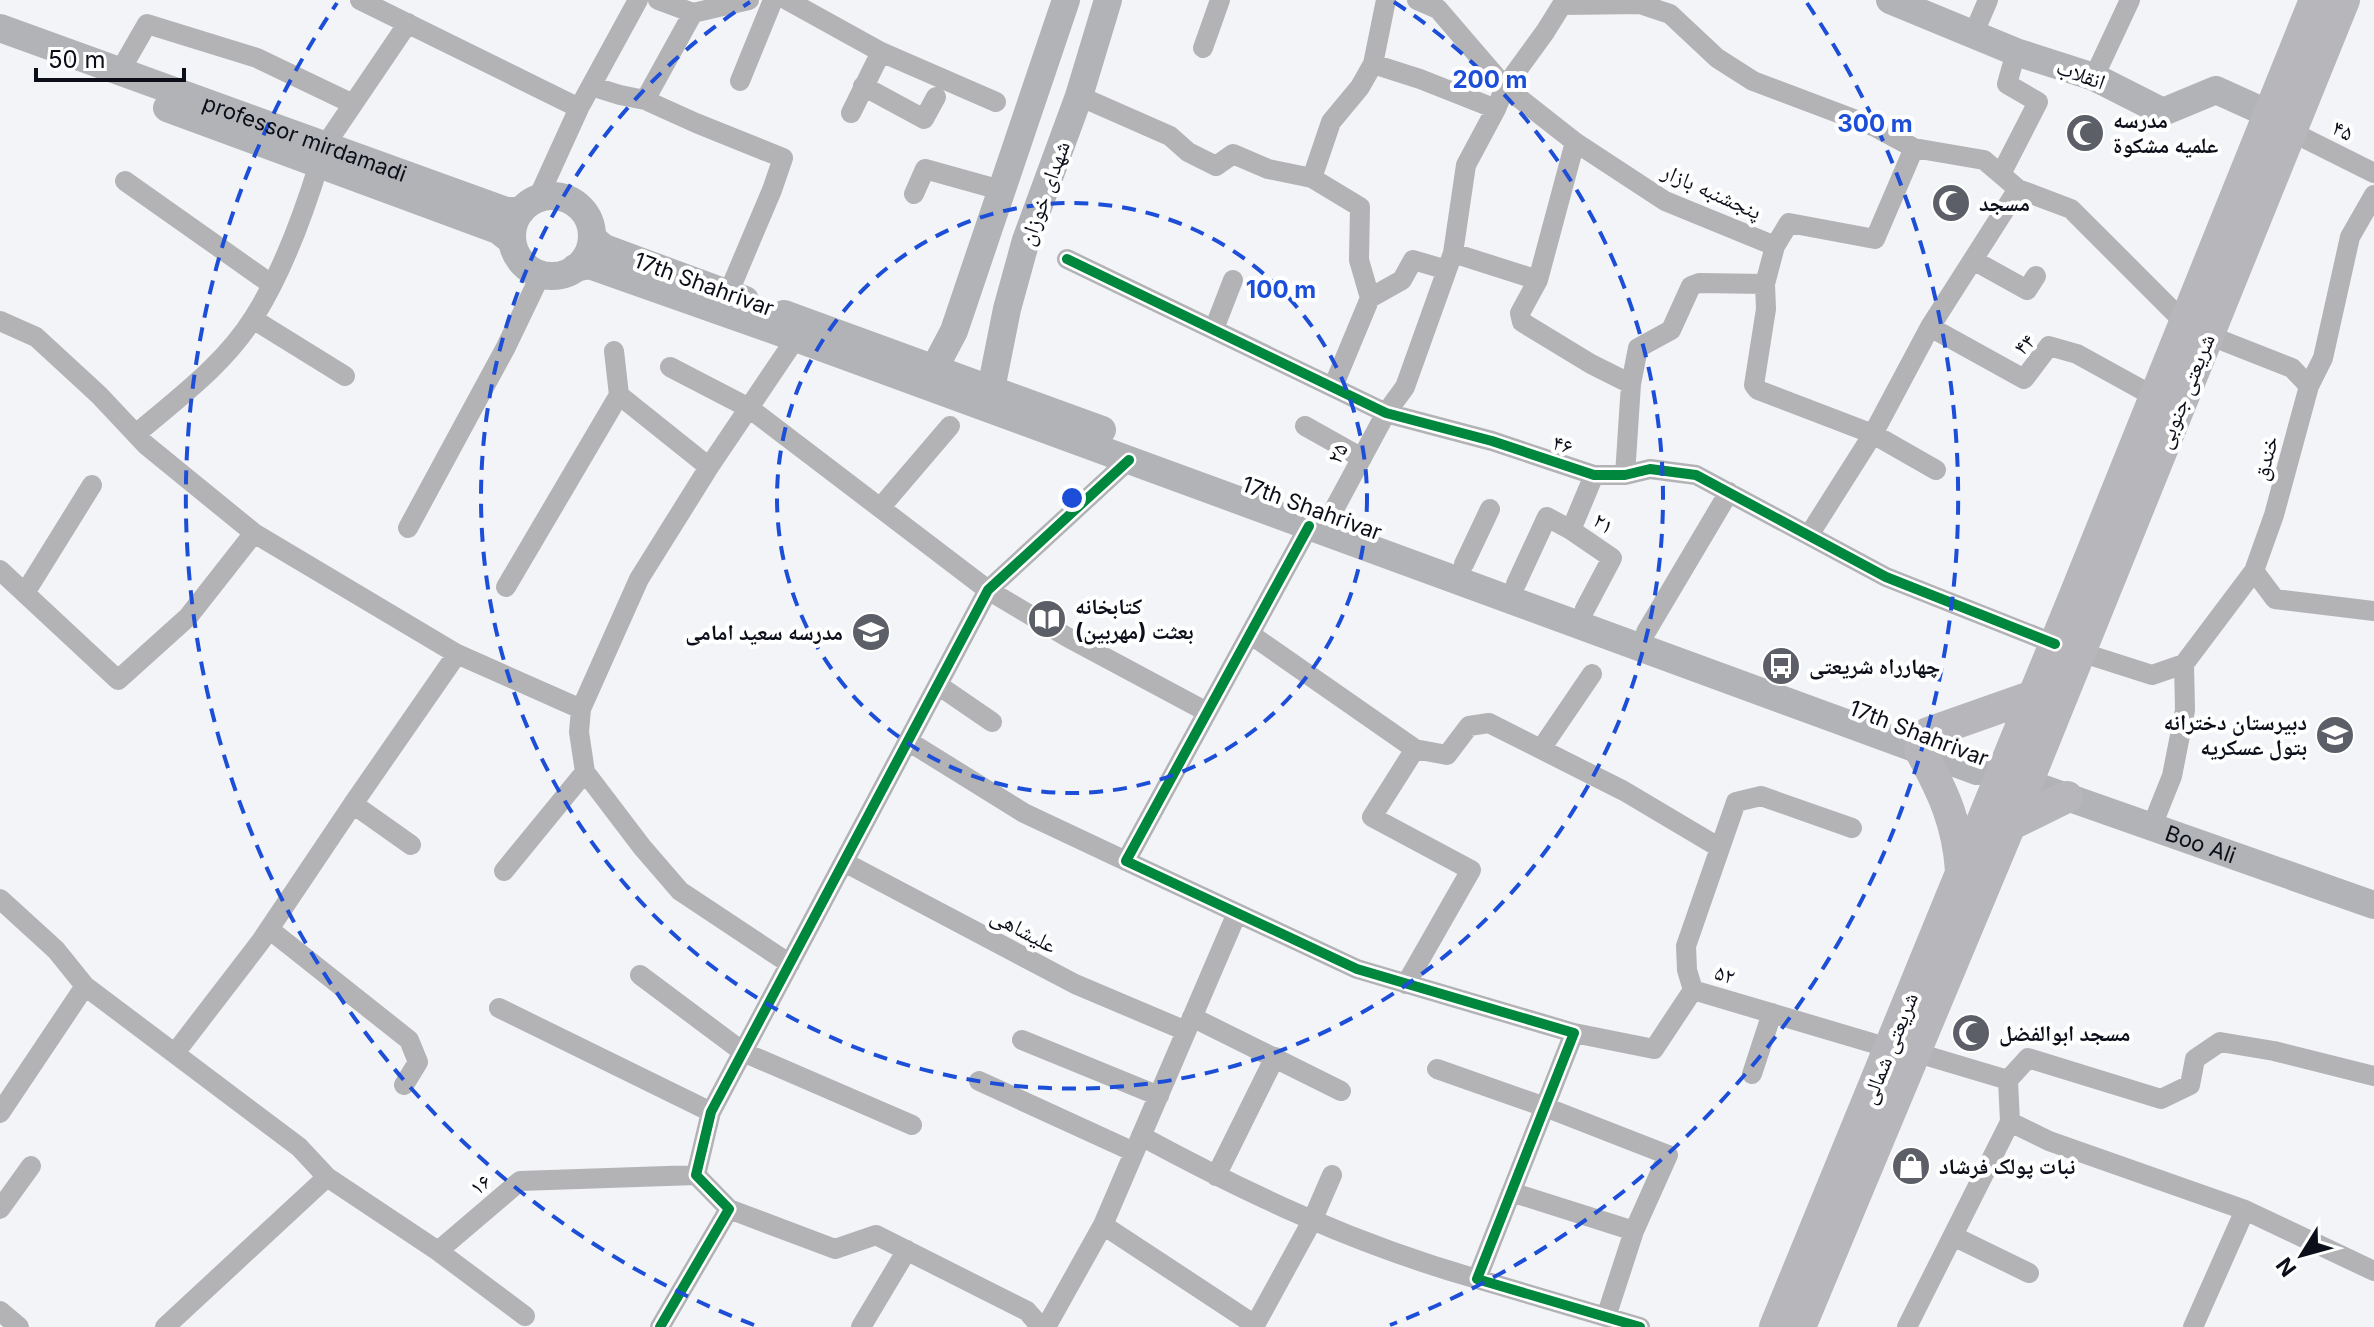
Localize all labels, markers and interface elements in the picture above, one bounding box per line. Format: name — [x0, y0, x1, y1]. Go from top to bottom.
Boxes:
scale bar — [36, 32, 184, 82]
text: 50 m — [48, 45, 106, 74]
street label: انقلاب — [2053, 53, 2109, 95]
text: 200 m — [1452, 65, 1528, 94]
street label: professor mirdamadi — [199, 89, 410, 187]
place label: مدرسه علمیه مشکوة — [2113, 107, 2218, 158]
text: 300 m — [1837, 109, 1913, 138]
mosque icon: مدرسه علمیه مشکوة — [2064, 112, 2106, 154]
street label: ۴۵ — [2328, 114, 2358, 146]
street label: شهدای خوزان — [1013, 137, 1076, 249]
street label: پنجشنبه بازار — [1657, 157, 1766, 226]
mosque icon: مسجد — [1930, 182, 1972, 224]
place label: مسجد — [1979, 190, 2030, 216]
street label: 17th Shahrivar — [630, 247, 778, 321]
text: 100 m — [1246, 275, 1316, 304]
street label: ۴۴ — [2008, 328, 2040, 360]
street label: شریعتی جنوبی — [2150, 330, 2221, 452]
street label: ۴۶ — [1550, 429, 1576, 459]
street label: خندق — [2247, 433, 2284, 483]
street label: ۲۵ — [1321, 438, 1353, 468]
street label: 17th Shahrivar — [1238, 471, 1386, 545]
centre of rings — [1058, 484, 1086, 512]
street label: ۲۱ — [1589, 507, 1619, 539]
place label: کتابخانه بعثت (مهربین) — [1075, 593, 1194, 645]
library icon: کتابخانه بعثت (مهربین) — [1026, 598, 1068, 640]
school or university icon: مدرسه سعید امامی — [850, 611, 892, 653]
place label: مدرسه سعید امامی — [685, 619, 843, 646]
bus stop icon: چهارراه شریعتی — [1760, 645, 1802, 687]
place label: چهارراه شریعتی — [1809, 653, 1940, 680]
street label: 17th Shahrivar — [1846, 695, 1992, 771]
place label: دبیرستان دخترانه بتول عسکریه — [2164, 709, 2307, 761]
school or university icon: دبیرستان دخترانه بتول عسکریه — [2314, 714, 2356, 756]
street label: Boo Ali — [2162, 820, 2239, 868]
street label: علیشاهی — [986, 902, 1061, 959]
street label: ۵۲ — [1712, 959, 1738, 989]
street label: شریعتی شمالی — [1855, 988, 1924, 1108]
mosque icon: مسجد ابوالفضل — [1950, 1012, 1992, 1054]
place label: مسجد ابوالفضل — [1999, 1020, 2130, 1047]
shop icon: نبات پولک فرشاد — [1890, 1145, 1932, 1187]
place label: نبات پولک فرشاد — [1939, 1153, 2075, 1180]
street label: ۱۶ — [464, 1168, 496, 1200]
north arrow — [2262, 1215, 2342, 1295]
text: N — [2271, 1253, 2301, 1282]

